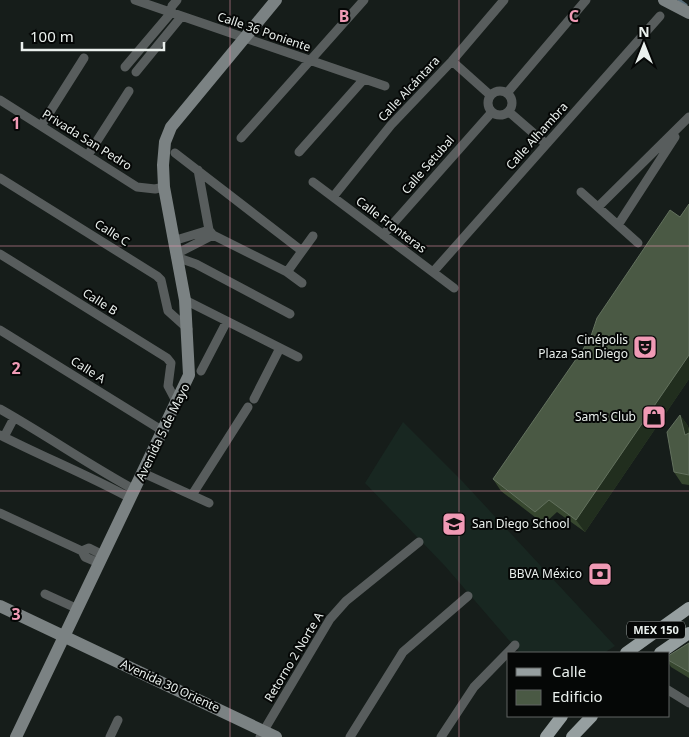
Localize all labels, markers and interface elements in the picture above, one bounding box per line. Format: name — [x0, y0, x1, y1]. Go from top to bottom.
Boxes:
text: B — [339, 5, 349, 27]
text: C — [569, 5, 579, 27]
street label: Calle 36 Poniente — [215, 8, 313, 56]
scale bar — [22, 20, 165, 52]
north arrow — [619, 20, 669, 70]
text: N — [638, 22, 650, 41]
text: 100 m — [30, 26, 74, 46]
street label: Calle Alcántara — [374, 52, 443, 125]
street label: Calle Alhambra — [502, 98, 572, 173]
street label: Privada San Pedro — [39, 105, 135, 174]
text: 1 — [11, 112, 21, 134]
street label: Calle Setubal — [397, 132, 458, 198]
street label: Calle Fronteras — [353, 192, 430, 257]
street label: Calle C — [92, 215, 133, 250]
street label: Calle B — [80, 284, 121, 319]
place label: Cinépolis Plaza San Diego — [538, 331, 628, 362]
theatre icon: Cinépolis Plaza San Diego — [632, 334, 658, 360]
street label: Calle A — [68, 352, 109, 387]
text: 2 — [11, 357, 21, 379]
street label: Avenida 5 de Mayo — [132, 380, 194, 483]
shop icon: Sam's Club — [641, 404, 667, 430]
place label: Sam's Club — [575, 408, 636, 425]
school or university icon: San Diego School — [441, 511, 467, 537]
place label: San Diego School — [472, 515, 570, 532]
bank icon: BBVA México — [587, 561, 613, 587]
place label: BBVA México — [509, 565, 582, 582]
text: 3 — [11, 603, 21, 625]
street label: Retorno 2 Norte A — [260, 608, 327, 705]
road number: MEX 150 — [627, 622, 685, 638]
legend — [507, 652, 669, 717]
street label: Avenida 30 Oriente — [118, 655, 223, 716]
text: Calle — [552, 661, 586, 681]
text: Edificio — [552, 686, 603, 706]

